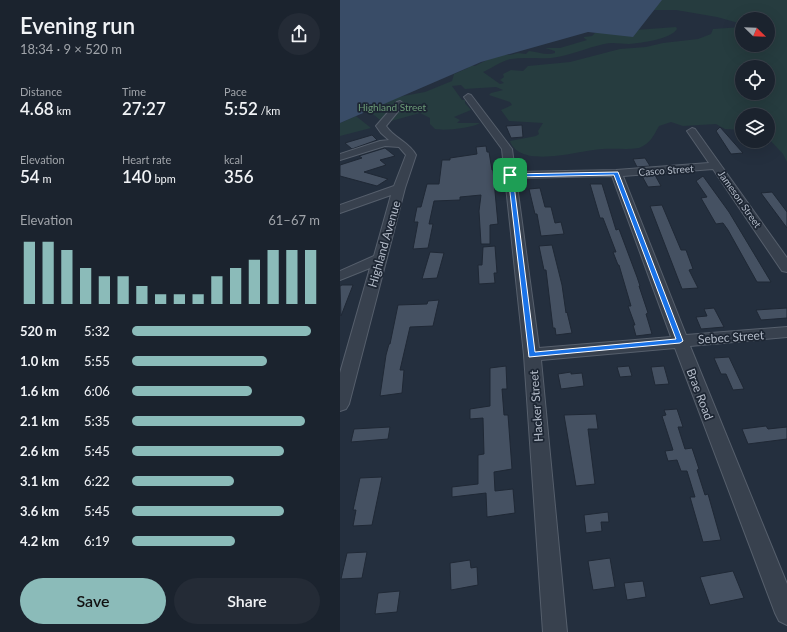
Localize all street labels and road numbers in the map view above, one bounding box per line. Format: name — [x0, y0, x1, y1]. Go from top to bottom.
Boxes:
street label: Casco Street — [638, 162, 694, 178]
street label: Jameson Street — [716, 168, 764, 230]
street label: Highland Avenue — [364, 199, 404, 289]
street label: Sebec Street — [697, 327, 765, 347]
street label: Brae Road — [683, 366, 717, 422]
street label: Hacker Street — [526, 369, 546, 442]

